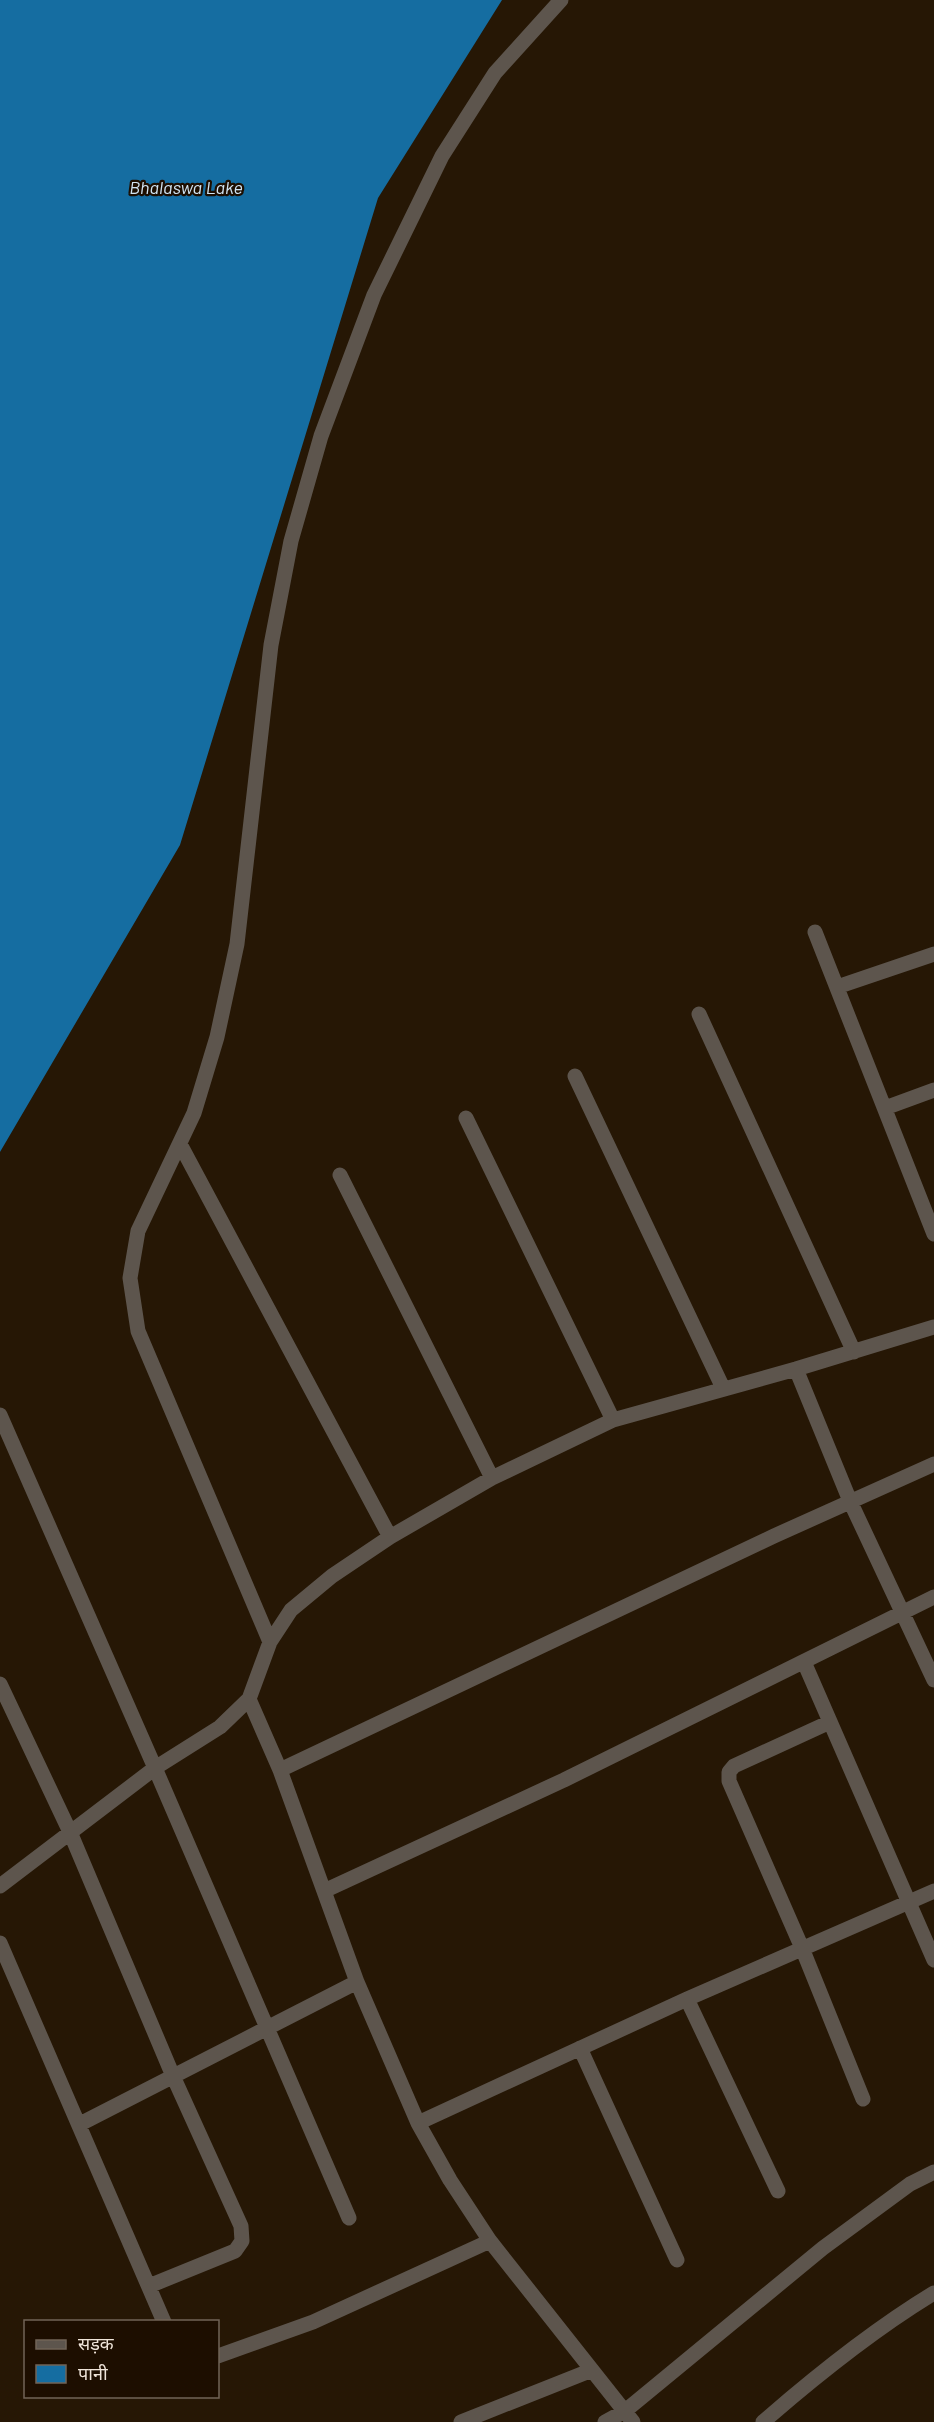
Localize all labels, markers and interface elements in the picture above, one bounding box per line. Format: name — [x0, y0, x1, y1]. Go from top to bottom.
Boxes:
water label: Bhalaswa Lake — [129, 176, 243, 198]
legend — [24, 2320, 219, 2398]
text: सड़क — [78, 2332, 115, 2354]
text: पानी — [78, 2362, 108, 2384]

